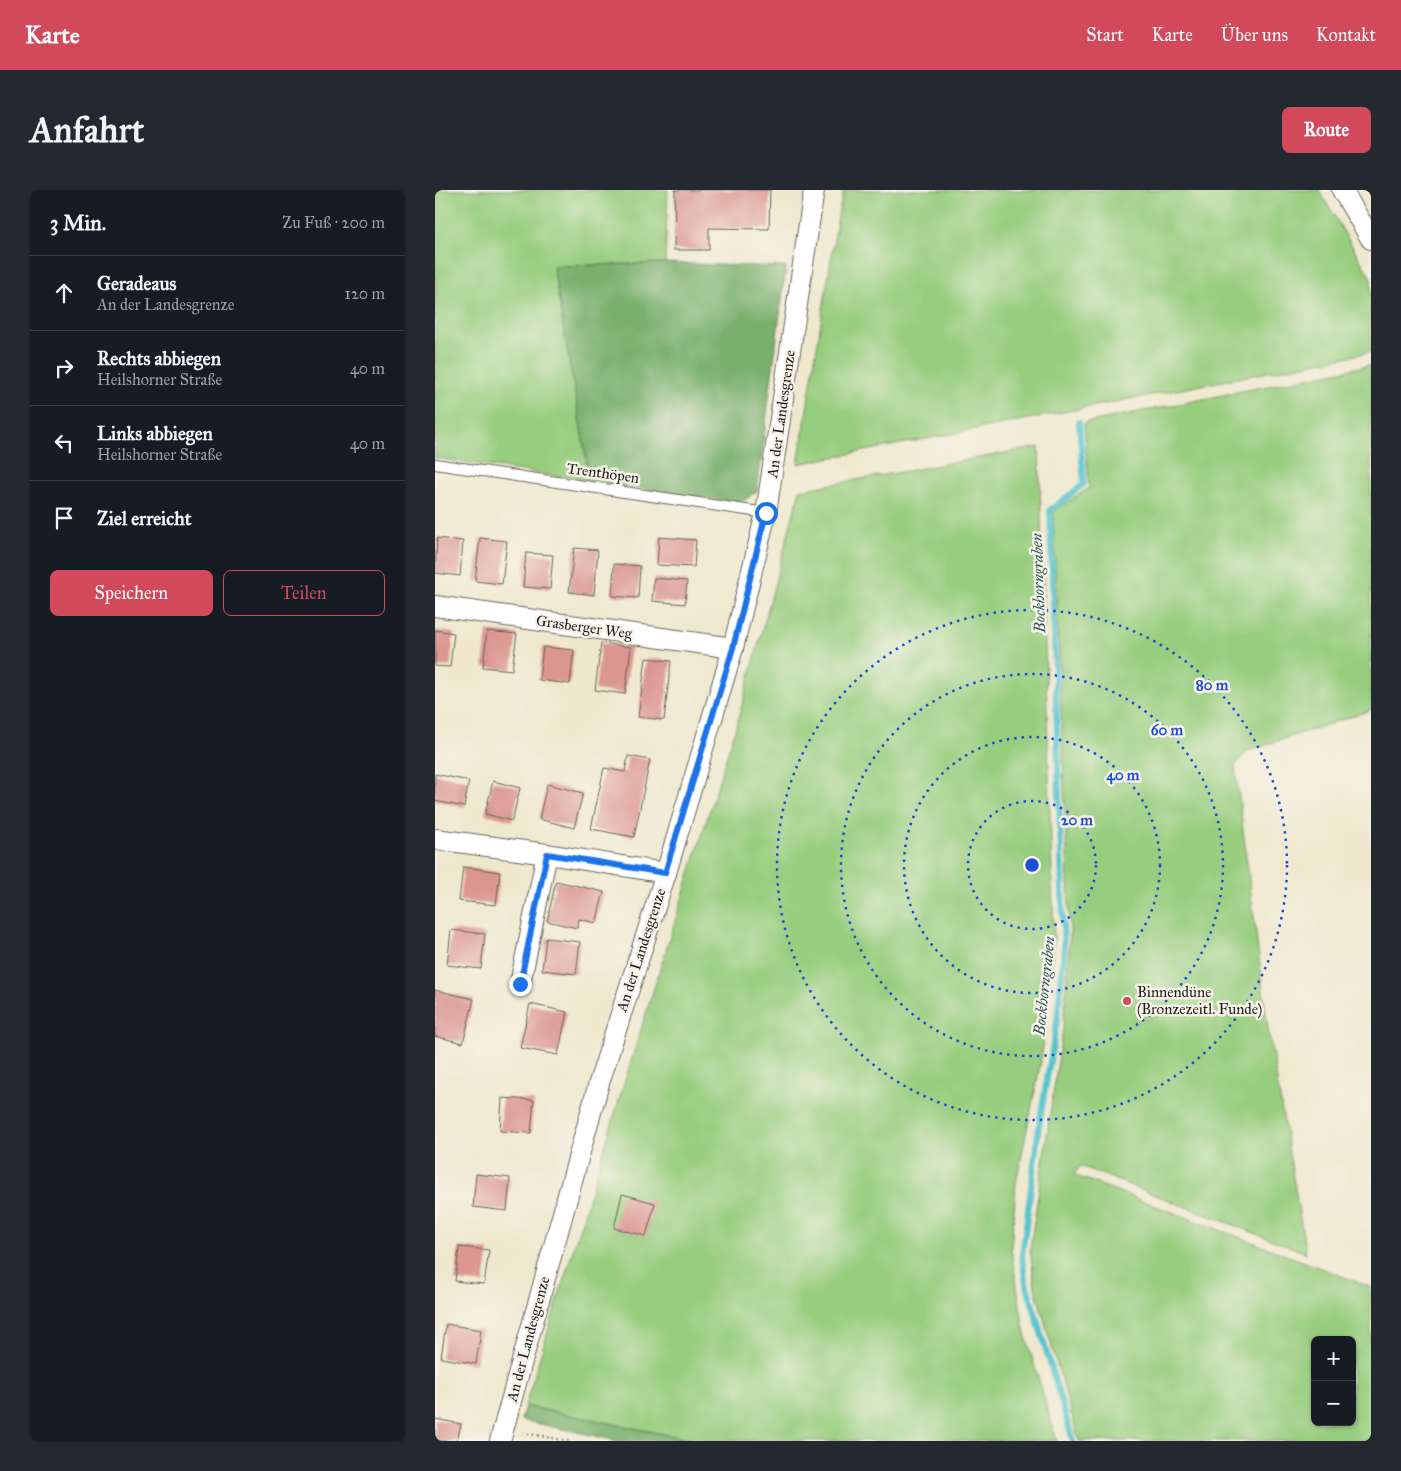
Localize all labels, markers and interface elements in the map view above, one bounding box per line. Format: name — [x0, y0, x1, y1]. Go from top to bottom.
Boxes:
text: Karte — [25, 20, 80, 50]
text: Start — [1086, 24, 1124, 46]
text: Karte — [1152, 24, 1193, 46]
text: Über uns — [1221, 24, 1288, 46]
text: Kontakt — [1316, 24, 1376, 46]
button: Route — [1282, 107, 1371, 153]
text: Anfahrt — [30, 109, 144, 152]
text: 3 Min. — [50, 210, 106, 236]
text: Zu Fuß · 200 m — [282, 213, 385, 232]
text: Geradeaus — [97, 272, 176, 295]
icon: ahead — [50, 279, 78, 307]
text: 120 m — [345, 284, 385, 303]
text: An der Landesgrenze — [97, 295, 235, 314]
text: Rechts abbiegen — [97, 347, 221, 370]
street label: An der Landesgrenze — [763, 349, 799, 480]
icon: right — [50, 354, 78, 382]
text: 40 m — [350, 359, 385, 378]
text: Heilshorner Straße — [97, 370, 222, 389]
text: Links abbiegen — [97, 422, 213, 445]
icon: left — [50, 429, 78, 457]
text: 40 m — [350, 434, 385, 453]
text: Heilshorner Straße — [97, 445, 222, 464]
street label: Trenthöpen — [566, 459, 640, 487]
route start — [755, 502, 778, 525]
icon: arrive — [50, 504, 78, 532]
text: Ziel erreicht — [97, 507, 191, 530]
water label: Bockhorngraben — [1027, 532, 1049, 634]
button: Speichern — [50, 570, 213, 616]
button: Teilen — [223, 570, 385, 616]
street label: Grasberger Weg — [535, 611, 634, 643]
text: 80 m — [1196, 676, 1229, 694]
text: 60 m — [1151, 721, 1184, 739]
text: 40 m — [1107, 766, 1140, 785]
text: 20 m — [1061, 811, 1093, 829]
centre of rings — [1023, 856, 1041, 874]
street label: An der Landesgrenze — [612, 886, 669, 1015]
water label: Bockhorngraben — [1029, 935, 1059, 1038]
route end — [509, 973, 532, 996]
place label: Binnendüne (Bronzezeitl. Funde) — [1137, 983, 1262, 1019]
marker: Binnendüne (Bronzezeitl. Funde) — [1121, 995, 1133, 1007]
street label: An der Landesgrenze — [502, 1274, 553, 1405]
map controls — [1311, 1336, 1356, 1426]
button: + — [1311, 1336, 1356, 1381]
button: − — [1311, 1381, 1356, 1426]

